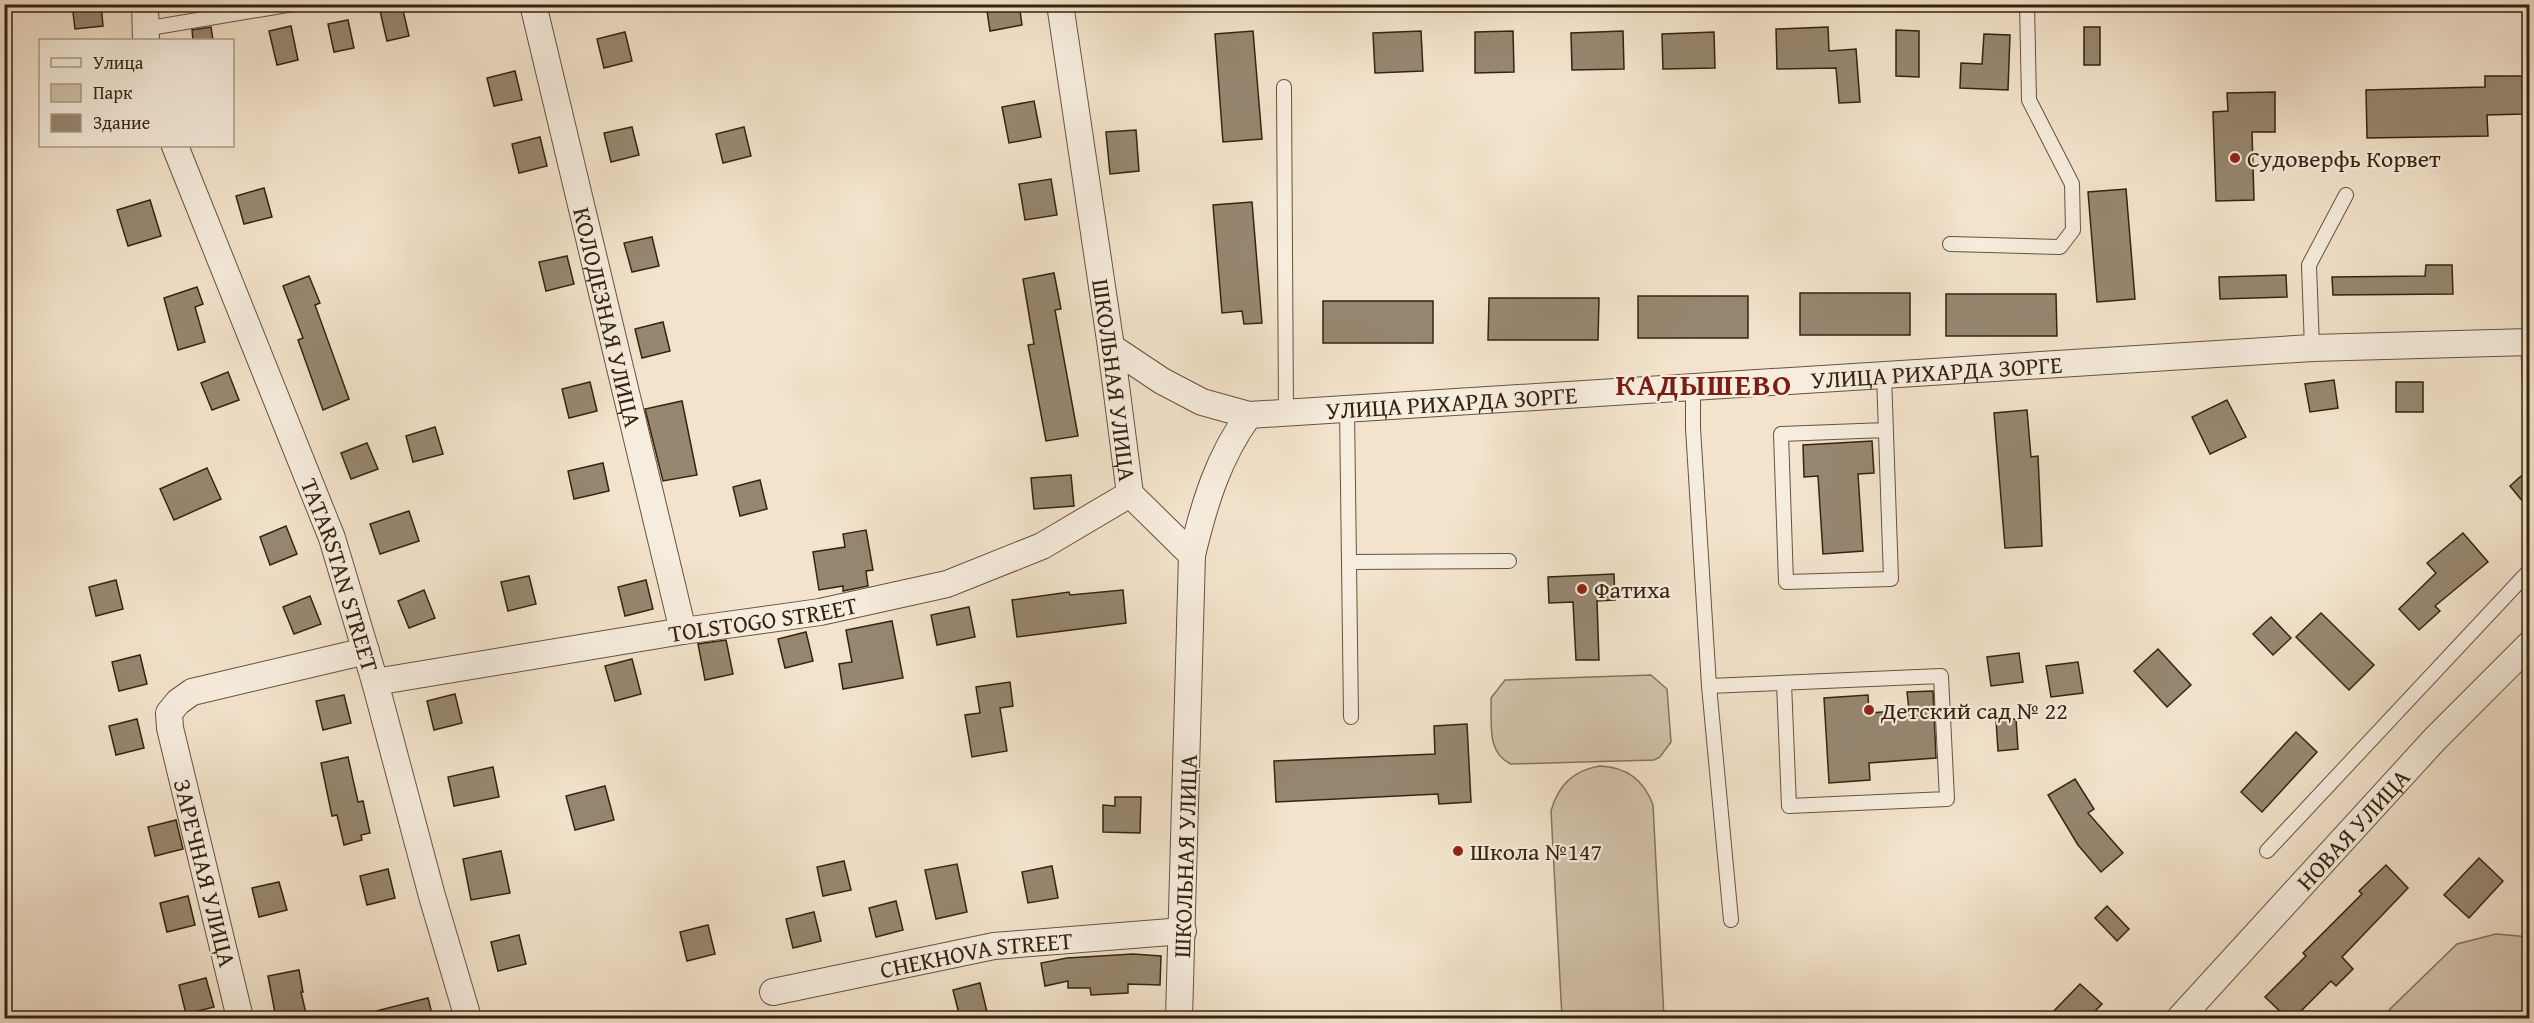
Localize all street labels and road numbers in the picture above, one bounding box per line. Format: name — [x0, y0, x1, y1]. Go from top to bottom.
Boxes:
street label: КОЛОДЕЗНАЯ УЛИЦА — [565, 204, 651, 431]
street label: ШКОЛЬНАЯ УЛИЦА — [1084, 276, 1146, 484]
street label: УЛИЦА РИХАРДА ЗОРГЕ — [1810, 346, 2063, 397]
street label: УЛИЦА РИХАРДА ЗОРГЕ — [1325, 377, 1578, 428]
street label: TATARSTAN STREET — [292, 473, 388, 676]
street label: TOLSTOGO STREET — [666, 587, 861, 651]
street label: ШКОЛЬНАЯ УЛИЦА — [1164, 753, 1206, 959]
street label: НОВАЯ УЛИЦА — [2288, 760, 2418, 898]
street label: ЗАРЕЧНАЯ УЛИЦА — [165, 775, 245, 971]
street label: CHEKHOVA STREET — [877, 922, 1074, 987]

